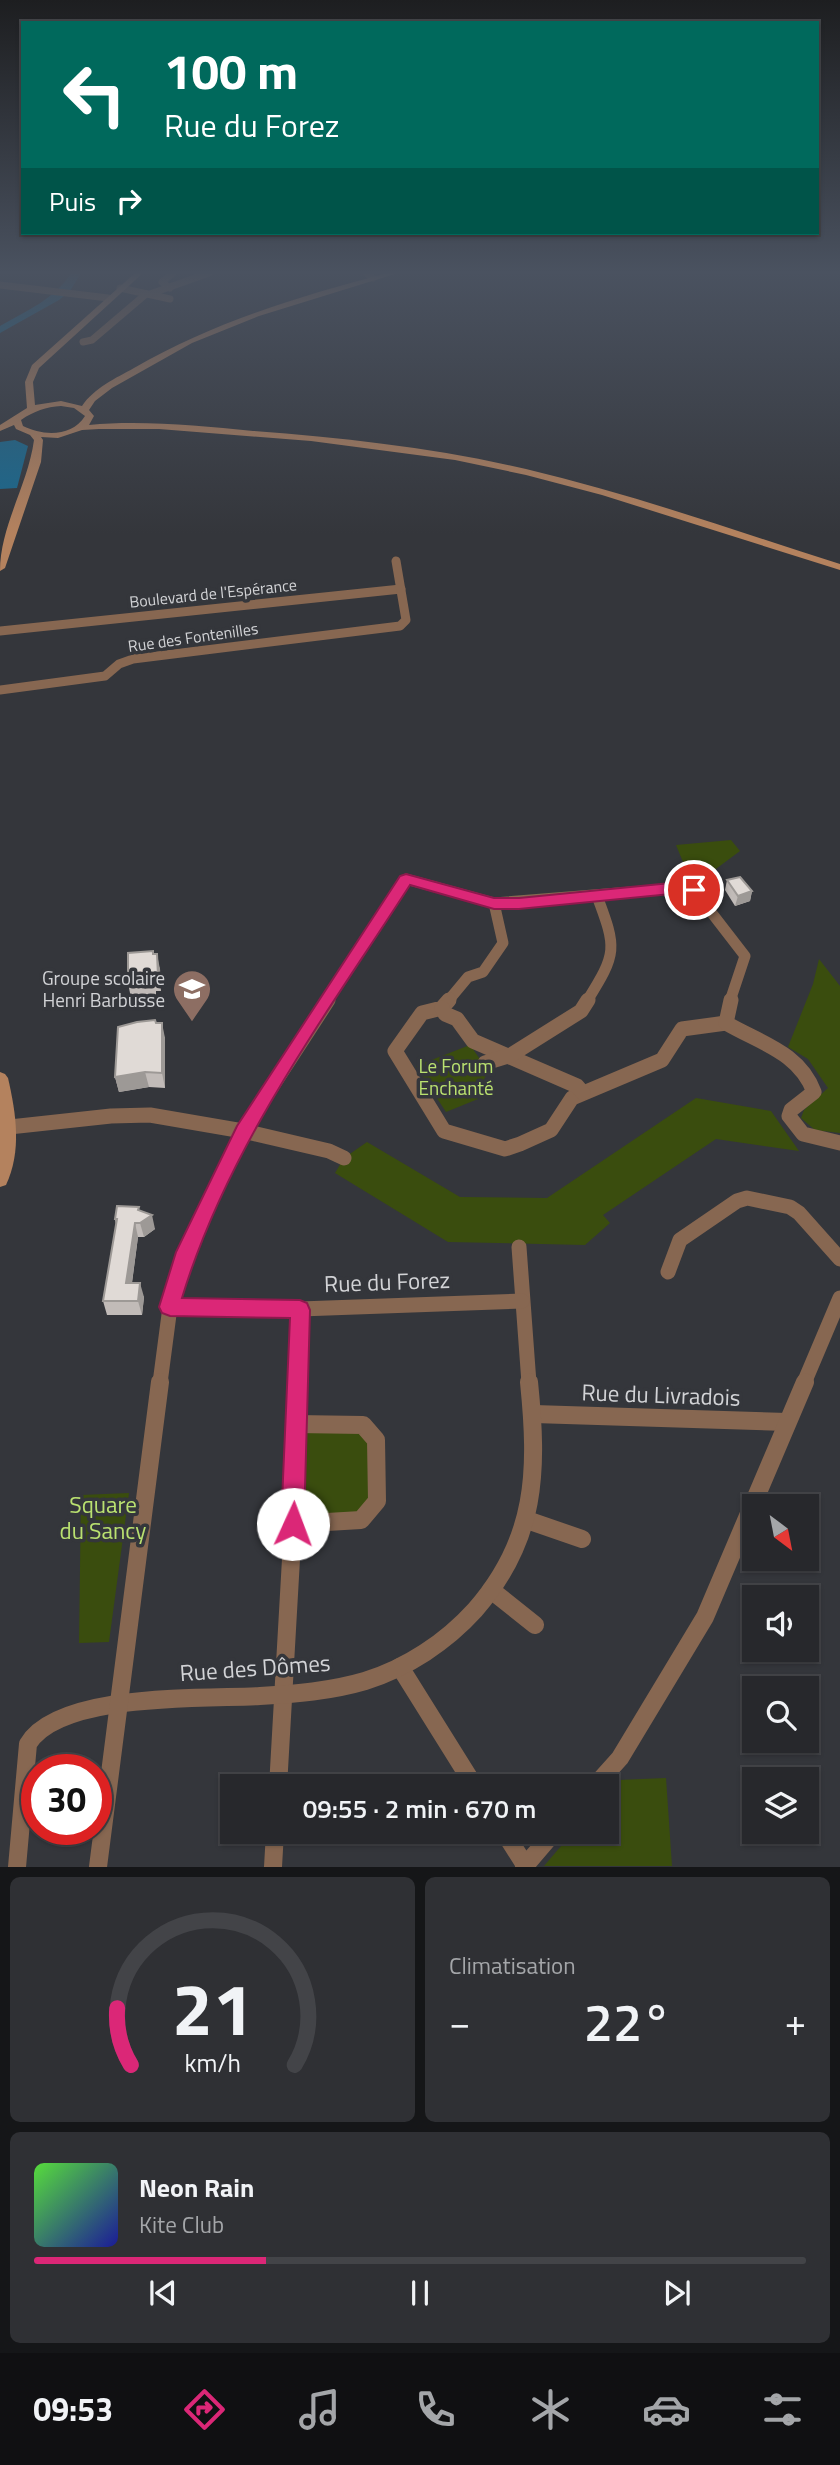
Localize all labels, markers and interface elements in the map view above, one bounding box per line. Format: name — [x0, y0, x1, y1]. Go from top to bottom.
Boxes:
text: 100 m — [164, 33, 298, 108]
icon: left — [49, 49, 140, 140]
text: Rue du Forez — [164, 101, 339, 149]
text: Puis — [49, 182, 96, 221]
icon: right — [110, 182, 148, 220]
street label: Boulevard de l'Espérance — [128, 572, 298, 614]
street label: Rue des Fontenilles — [126, 616, 260, 658]
pin — [664, 860, 724, 920]
icon: arrive — [675, 871, 713, 909]
place label: Groupe scolaire Henri Barbusse — [42, 963, 165, 1014]
school or university icon: Groupe scolaire Henri Barbusse — [171, 968, 213, 1023]
park label: Le Forum Enchanté — [418, 1051, 494, 1102]
street label: Rue du Forez — [323, 1262, 451, 1301]
street label: Rue du Livradois — [581, 1374, 741, 1415]
park label: Square du Sancy — [60, 1487, 146, 1548]
position arrow — [256, 1487, 330, 1561]
north arrow — [742, 1494, 819, 1572]
map controls — [742, 1494, 819, 1844]
button: sound — [742, 1585, 819, 1662]
street label: Rue des Dômes — [178, 1645, 332, 1690]
button: search — [742, 1676, 819, 1753]
speed limit sign: 30 — [21, 1754, 112, 1845]
button: layers — [742, 1767, 819, 1844]
text: 09:55 · 2 min · 670 m — [303, 1789, 536, 1828]
text: Climatisation — [449, 1948, 576, 1983]
text: 21 — [172, 1954, 253, 2064]
text: 22° — [584, 1982, 671, 2061]
text: − — [449, 1993, 470, 2051]
text: + — [785, 1993, 806, 2051]
text: km/h — [184, 2044, 241, 2082]
text: Neon Rain — [139, 2168, 254, 2207]
text: Kite Club — [139, 2207, 224, 2242]
icon: previous — [144, 2274, 182, 2312]
icon: pause — [401, 2274, 439, 2312]
icon: next — [658, 2274, 696, 2312]
text: 09:53 — [33, 2385, 113, 2433]
icon: directions — [180, 2385, 229, 2434]
icon: music — [295, 2385, 344, 2434]
icon: phone — [411, 2385, 460, 2434]
icon: climate — [526, 2385, 575, 2434]
icon: car — [642, 2385, 691, 2434]
icon: filters — [758, 2385, 807, 2434]

